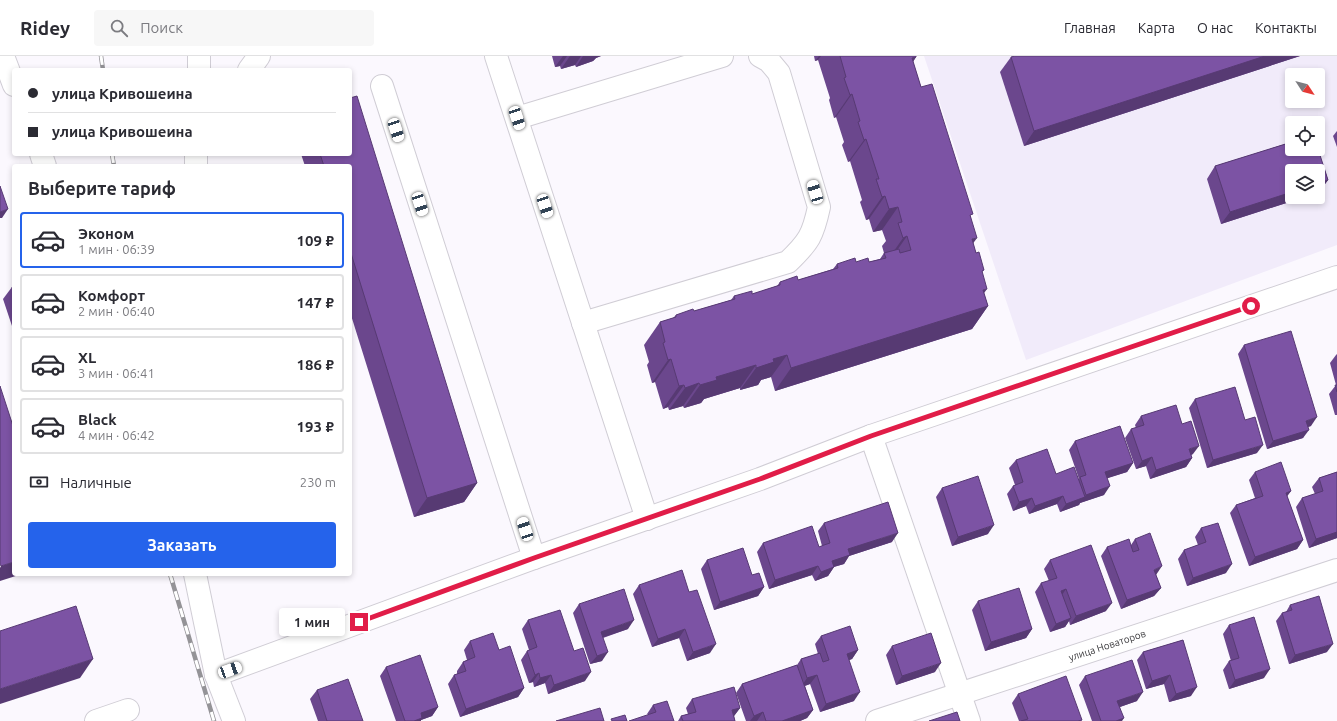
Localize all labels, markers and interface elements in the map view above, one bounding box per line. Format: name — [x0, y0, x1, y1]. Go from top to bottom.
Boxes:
search box — [94, 10, 374, 46]
text: Ridey — [20, 17, 70, 39]
icon: search — [108, 17, 130, 39]
text: Поиск — [140, 19, 183, 36]
text: Главная — [1064, 20, 1116, 36]
text: Карта — [1138, 20, 1175, 36]
text: О нас — [1197, 20, 1233, 36]
text: Контакты — [1255, 20, 1317, 36]
north arrow — [1285, 68, 1325, 108]
map controls — [1285, 68, 1325, 204]
text: улица Кривошеина — [52, 85, 193, 102]
car — [508, 105, 526, 131]
button: locate — [1285, 116, 1325, 156]
car — [387, 117, 405, 143]
text: улица Кривошеина — [52, 123, 193, 140]
button: layers — [1285, 164, 1325, 204]
text: Выберите тариф — [28, 178, 176, 198]
car — [806, 179, 824, 205]
car — [411, 191, 429, 217]
car — [536, 193, 554, 219]
icon: car — [30, 222, 66, 258]
text: Эконом — [78, 225, 134, 242]
text: 109 ₽ — [297, 232, 334, 249]
text: 1 мин · 06:39 — [78, 242, 155, 256]
icon: car — [30, 284, 66, 320]
text: Комфорт — [78, 287, 145, 304]
text: 147 ₽ — [297, 294, 334, 311]
route start — [1242, 297, 1260, 315]
text: 2 мин · 06:40 — [78, 304, 155, 318]
icon: car — [30, 346, 66, 382]
text: XL — [78, 349, 96, 366]
text: 186 ₽ — [297, 356, 334, 373]
text: 3 мин · 06:41 — [78, 366, 155, 380]
icon: car — [30, 408, 66, 444]
text: Black — [78, 411, 117, 428]
text: 193 ₽ — [297, 418, 334, 435]
text: 4 мин · 06:42 — [78, 428, 155, 442]
icon: cash — [28, 471, 50, 493]
text: Наличные — [60, 474, 132, 491]
text: 230 m — [300, 475, 336, 489]
car — [516, 516, 534, 542]
button: Заказать — [28, 522, 336, 568]
callout: 1 мин — [279, 608, 345, 636]
route end — [350, 613, 368, 631]
text: 1 мин — [294, 615, 330, 629]
street label: улица Новаторов — [1067, 628, 1147, 663]
car — [217, 660, 243, 680]

